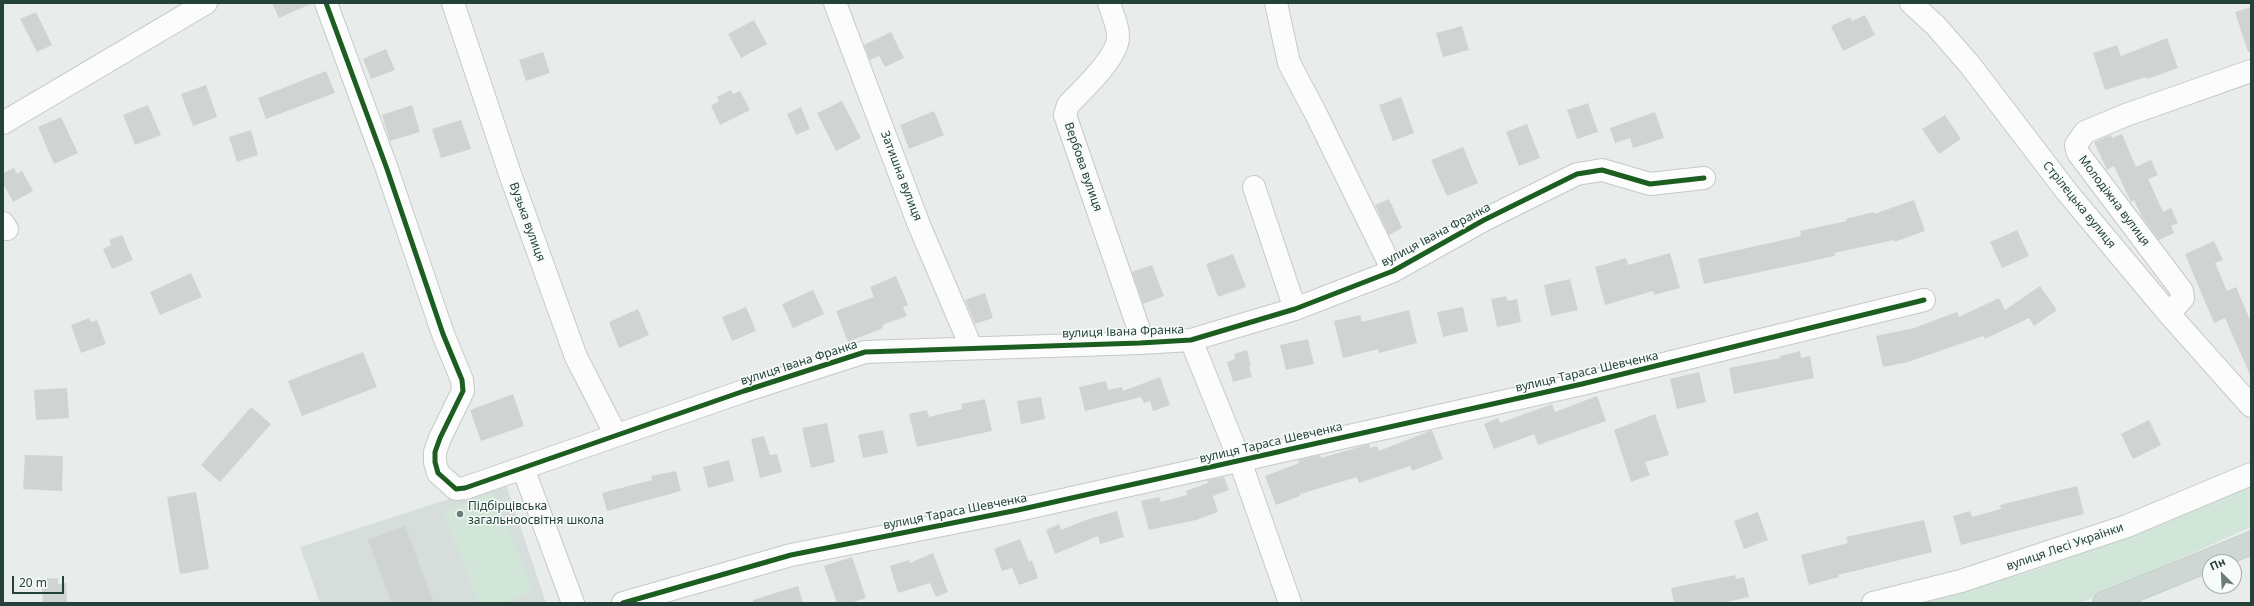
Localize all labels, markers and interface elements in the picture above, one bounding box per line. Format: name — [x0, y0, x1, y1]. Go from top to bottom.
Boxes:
street label: Вербова вулиця — [1061, 120, 1105, 214]
street label: Затишна вулиця — [877, 129, 925, 223]
street label: Молодіжна вулиця — [2075, 153, 2153, 249]
street label: Стрілецька вулиця — [2039, 158, 2119, 252]
street label: Вузька вулиця — [506, 180, 548, 264]
street label: вулиця Івана Франка — [1379, 200, 1493, 270]
street label: вулиця Івана Франка — [1062, 323, 1184, 341]
street label: вулиця Івана Франка — [739, 337, 859, 389]
street label: вулиця Тараса Шевченка — [1514, 349, 1660, 395]
street label: вулиця Тараса Шевченка — [1198, 420, 1344, 466]
street label: вулиця Тараса Шевченка — [882, 491, 1028, 533]
place label: Підбірцівська загальноосвітня школа — [468, 500, 604, 528]
marker: Підбірцівська загальноосвітня школа — [455, 509, 465, 519]
street label: вулиця Лесі Українки — [2004, 520, 2126, 574]
text: Пн — [2207, 553, 2227, 574]
north arrow — [2202, 554, 2242, 594]
scale bar — [14, 568, 66, 594]
text: 20 m — [19, 574, 47, 591]

